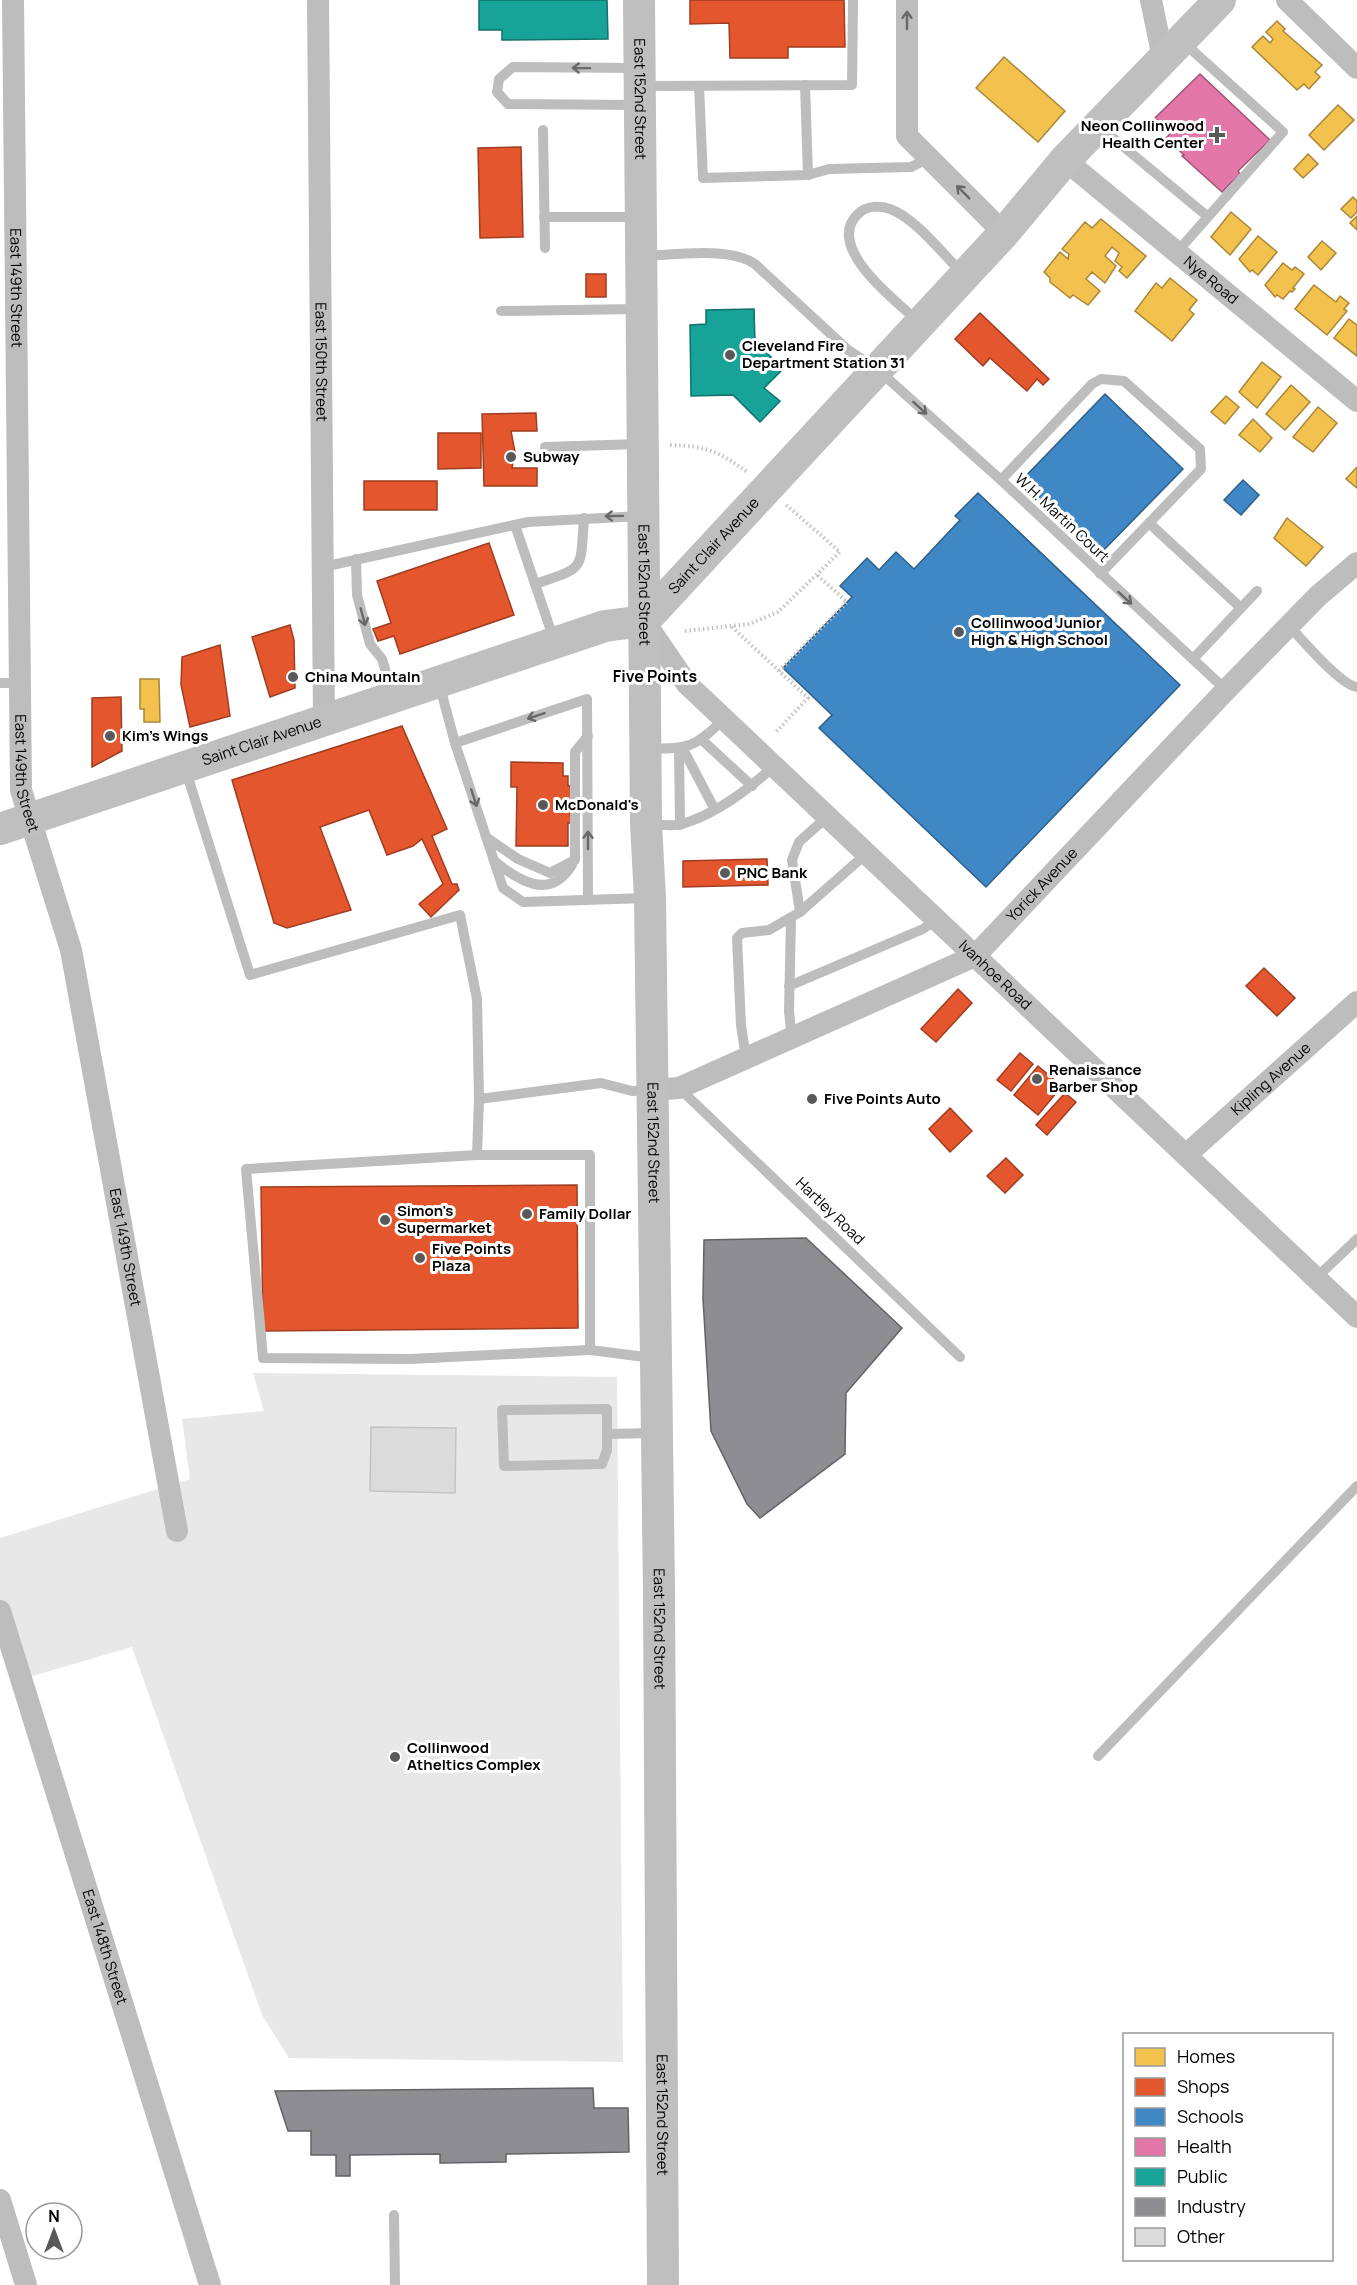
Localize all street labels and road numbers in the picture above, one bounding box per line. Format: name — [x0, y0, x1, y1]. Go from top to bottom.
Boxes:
street label: East 152nd Street — [629, 38, 651, 160]
street label: East 149th Street — [5, 228, 28, 348]
street label: Nye Road — [1179, 251, 1243, 309]
street label: East 150th Street — [311, 302, 333, 422]
street label: W.H. Martin Court — [1011, 468, 1114, 567]
street label: Saint Clair Avenue — [663, 492, 764, 598]
street label: East 152nd Street — [633, 524, 655, 646]
street label: Saint Clair Avenue — [199, 711, 324, 771]
street label: East 149th Street — [10, 714, 45, 835]
street label: Yorick Avenue — [1001, 843, 1082, 926]
street label: Ivanhoe Road — [954, 935, 1036, 1014]
street label: Kipling Avenue — [1226, 1037, 1315, 1120]
street label: East 152nd Street — [642, 1082, 665, 1204]
street label: Hartley Road — [791, 1172, 870, 1249]
street label: East 149th Street — [105, 1187, 147, 1308]
street label: East 152nd Street — [649, 1568, 671, 1690]
street label: East 148th Street — [77, 1887, 133, 2007]
street label: East 152nd Street — [652, 2054, 673, 2176]

